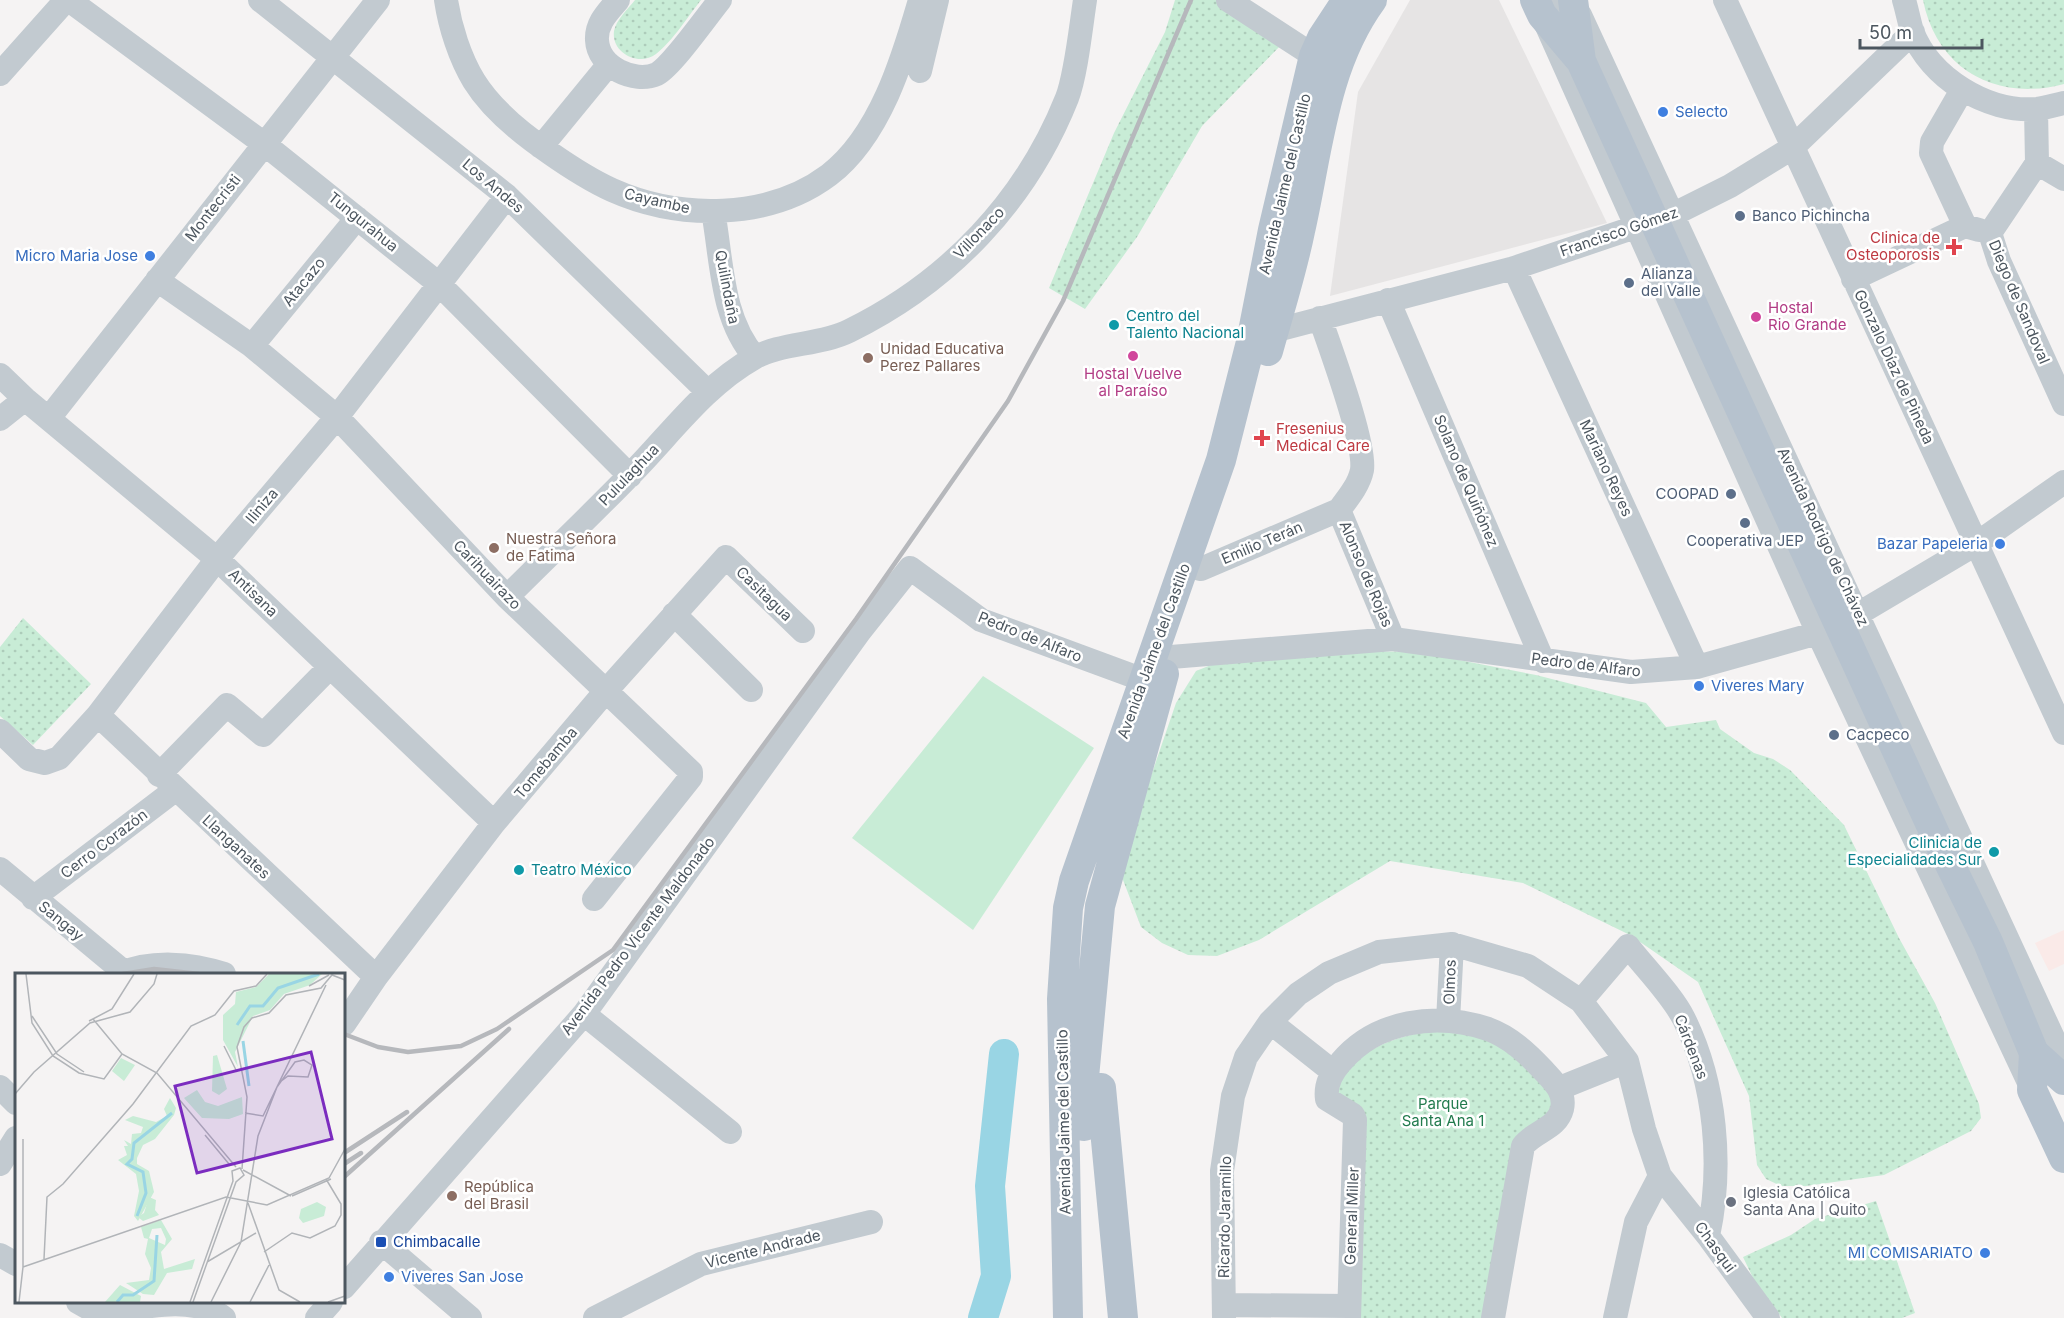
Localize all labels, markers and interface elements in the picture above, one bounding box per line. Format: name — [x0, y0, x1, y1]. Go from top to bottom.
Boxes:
scale bar — [1860, 12, 1982, 50]
text: 50 m — [1869, 22, 1912, 43]
street label: Avenida Jaime del Castillo — [1254, 92, 1315, 276]
place label: Selecto — [1675, 102, 1728, 121]
marker: Selecto — [1656, 105, 1670, 119]
street label: Los Andes — [459, 154, 528, 217]
street label: Montecristi — [181, 171, 245, 245]
street label: Cayambe — [622, 184, 692, 217]
street label: Tungurahua — [324, 188, 402, 256]
street label: Francisco Gómez — [1557, 202, 1680, 261]
street label: Villonaco — [949, 203, 1008, 263]
place label: Banco Pichincha — [1752, 206, 1870, 225]
marker: Banco Pichincha — [1733, 209, 1747, 223]
place label: Clinica de Osteoporosis — [1846, 228, 1940, 264]
street label: Diego de Sandoval — [1985, 237, 2054, 367]
marker: Clinica de Osteoporosis — [1945, 238, 1963, 256]
place label: Micro Maria Jose — [15, 246, 138, 265]
street label: Quilindaña — [711, 248, 744, 326]
marker: Micro Maria Jose — [143, 249, 157, 263]
street label: Atacazo — [278, 253, 329, 310]
place label: Alianza del Valle — [1641, 264, 1701, 300]
marker: Alianza del Valle — [1622, 276, 1636, 290]
street label: Gonzalo Díaz de Pineda — [1850, 286, 1939, 447]
place label: Hostal Rio Grande — [1768, 298, 1847, 334]
place label: Centro del Talento Nacional — [1126, 306, 1244, 342]
marker: Hostal Rio Grande — [1749, 310, 1763, 324]
marker: Centro del Talento Nacional — [1107, 318, 1121, 332]
place label: Unidad Educativa Perez Pallares — [880, 339, 1004, 375]
marker: Hostal Vuelve al Paraíso — [1126, 349, 1140, 363]
marker: Unidad Educativa Perez Pallares — [861, 351, 875, 365]
place label: Hostal Vuelve al Paraíso — [1084, 364, 1182, 400]
street label: Solano de Quiñónez — [1430, 412, 1503, 550]
street label: Mariano Reyes — [1576, 416, 1637, 519]
place label: Fresenius Medical Care — [1276, 419, 1370, 455]
marker: Fresenius Medical Care — [1253, 429, 1271, 447]
street label: Pululaghua — [595, 440, 663, 509]
street label: Avenida Rodrigo de Chávez — [1774, 444, 1873, 629]
street label: Iliniza — [241, 484, 282, 527]
place label: COOPAD — [1655, 484, 1719, 503]
marker: COOPAD — [1724, 487, 1738, 501]
marker: Cooperativa JEP — [1738, 516, 1752, 530]
street label: Emilio Terán — [1218, 517, 1305, 568]
street label: Alonso de Rojas — [1336, 518, 1397, 630]
place label: Nuestra Señora de Fatima — [506, 529, 616, 565]
place label: Cooperativa JEP — [1686, 531, 1804, 550]
place label: Bazar Papeleria — [1877, 534, 1988, 553]
street label: Carihuairazo — [449, 536, 525, 614]
marker: Bazar Papeleria — [1993, 537, 2007, 551]
marker: Nuestra Señora de Fatima — [487, 541, 501, 555]
street label: Avenida Jaime del Castillo — [1113, 561, 1194, 741]
street label: Casitagua — [732, 562, 796, 625]
street label: Antisana — [225, 564, 282, 621]
street label: Pedro de Alfaro — [975, 607, 1085, 666]
street label: Pedro de Alfaro — [1530, 648, 1642, 681]
place label: Viveres Mary — [1711, 676, 1805, 695]
marker: Viveres Mary — [1692, 679, 1706, 693]
street label: Tomebamba — [510, 723, 581, 803]
place label: Cacpeco — [1846, 725, 1909, 744]
marker: Cacpeco — [1827, 728, 1841, 742]
street label: Cerro Corazón — [56, 805, 151, 883]
street label: Llanganates — [199, 810, 274, 883]
street label: Avenida Pedro Vicente Maldonado — [557, 833, 719, 1039]
place label: Clinicia de Especialidades Sur — [1847, 833, 1982, 869]
marker: Clinicia de Especialidades Sur — [1987, 845, 2001, 859]
place label: Teatro México — [531, 860, 632, 879]
marker: Teatro México — [512, 863, 526, 877]
street label: Sangay — [35, 897, 88, 945]
street label: Olmos — [1439, 959, 1460, 1005]
inset map — [15, 973, 345, 1303]
street label: Cárdenas — [1670, 1012, 1713, 1082]
street label: Avenida Jaime del Castillo — [1052, 1029, 1075, 1215]
park label: Parque Santa Ana 1 — [1402, 1094, 1484, 1130]
street label: Ricardo Jaramillo — [1214, 1156, 1235, 1278]
street label: General Miller — [1340, 1166, 1363, 1265]
place label: República del Brasil — [464, 1177, 534, 1213]
place label: Iglesia Católica Santa Ana | Quito — [1743, 1183, 1866, 1219]
marker: República del Brasil — [445, 1189, 459, 1203]
marker: Iglesia Católica Santa Ana | Quito — [1724, 1195, 1738, 1209]
street label: Chasqui — [1691, 1218, 1740, 1276]
street label: Vicente Andrade — [703, 1225, 823, 1272]
place label: Chimbacalle — [393, 1232, 481, 1251]
marker: Chimbacalle — [374, 1235, 388, 1249]
place label: MI COMISARIATO — [1848, 1243, 1973, 1262]
marker: MI COMISARIATO — [1978, 1246, 1992, 1260]
place label: Viveres San Jose — [401, 1267, 524, 1286]
marker: Viveres San Jose — [382, 1270, 396, 1284]

